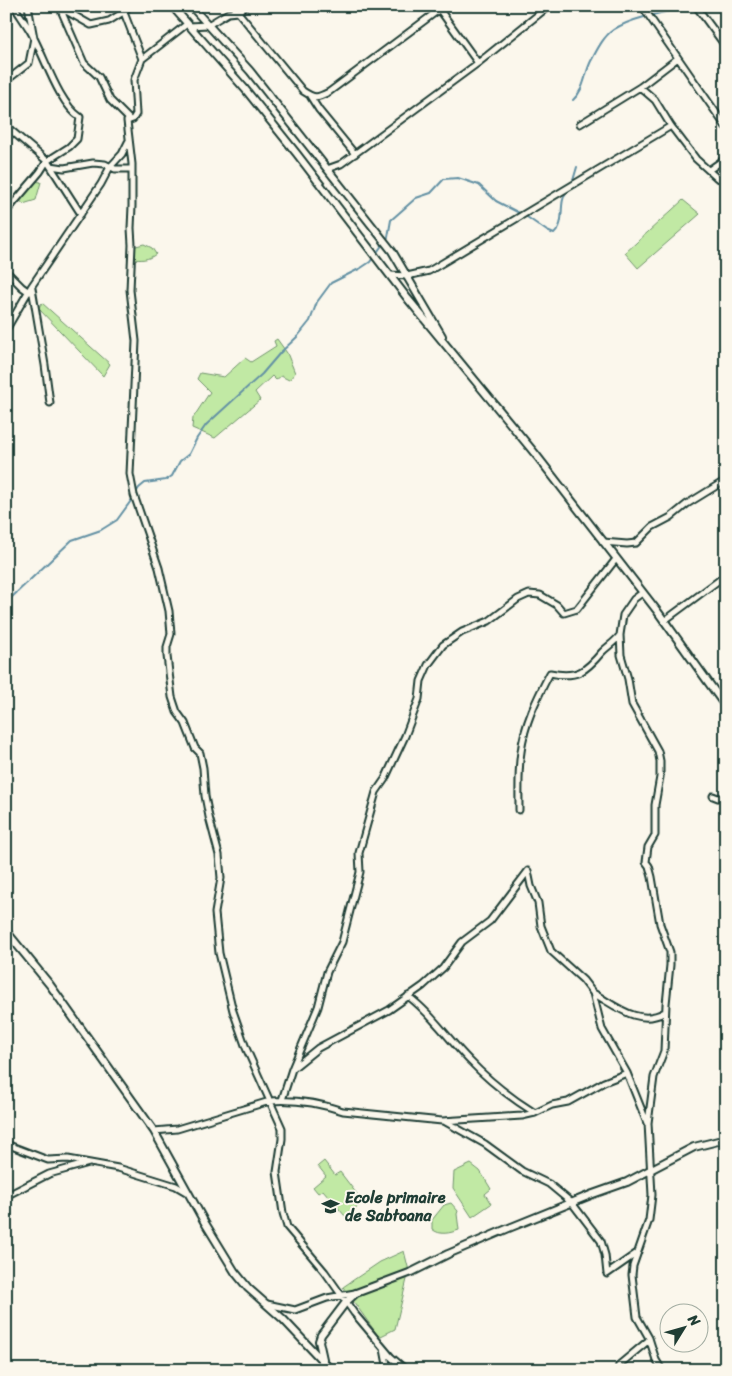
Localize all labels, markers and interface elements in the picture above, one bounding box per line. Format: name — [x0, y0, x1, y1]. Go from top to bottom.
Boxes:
place label: Ecole primaire de Sabtoana — [345, 1183, 446, 1230]
school or university icon: Ecole primaire de Sabtoana — [321, 1196, 341, 1216]
north arrow — [660, 1304, 710, 1354]
text: N — [680, 1308, 707, 1332]

